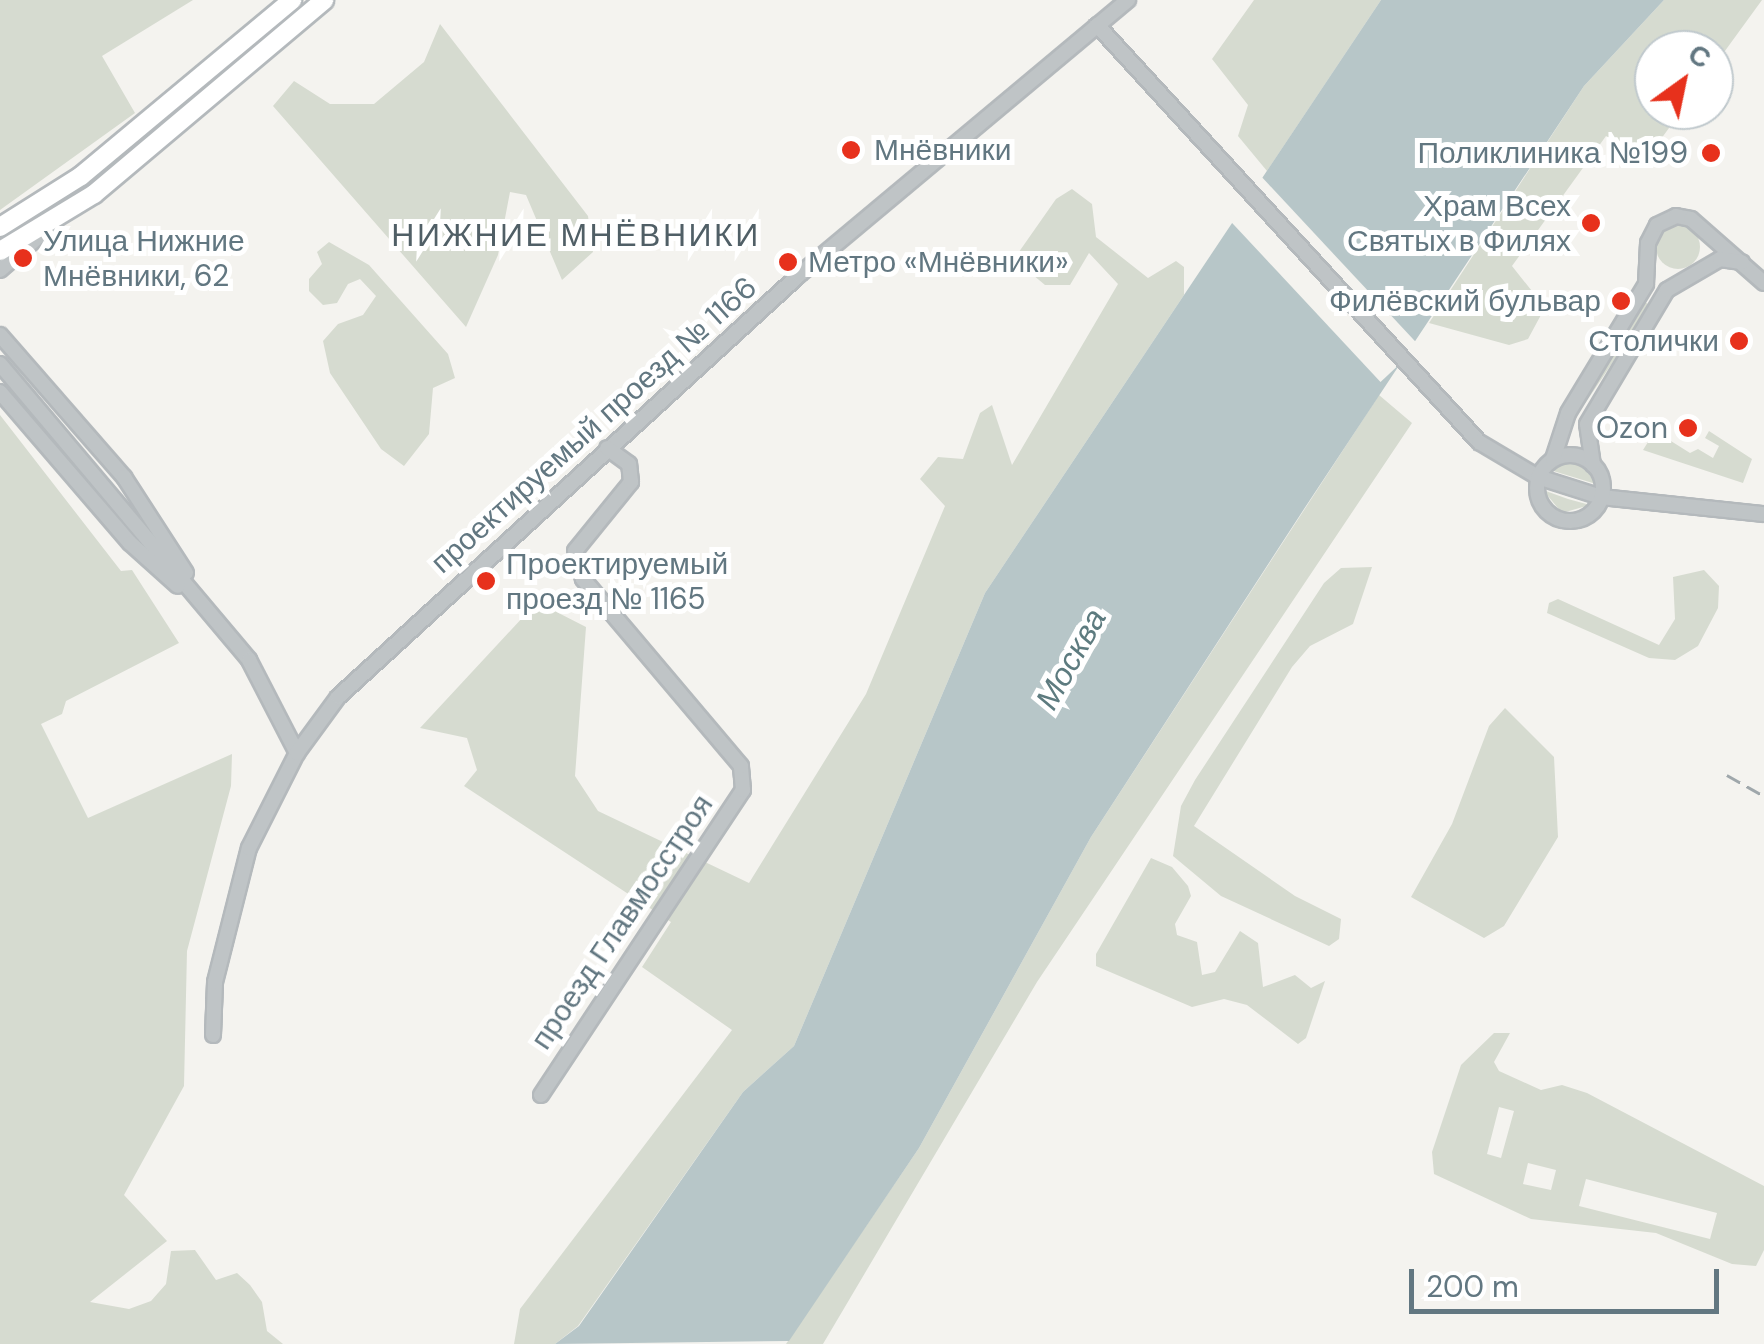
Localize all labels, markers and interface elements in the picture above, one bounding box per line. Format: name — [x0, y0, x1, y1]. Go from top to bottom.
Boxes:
north arrow — [1634, 30, 1734, 130]
text: С — [1681, 35, 1718, 77]
place label: Мнёвники — [874, 132, 1011, 168]
place label: Поликлиника №199 — [1417, 135, 1688, 171]
marker: Мнёвники — [838, 137, 864, 163]
marker: Поликлиника №199 — [1698, 140, 1724, 166]
place label: Храм Всех Святых в Филях — [1347, 188, 1571, 258]
marker: Храм Всех Святых в Филях — [1580, 212, 1602, 234]
district label: НИЖНИЕ МНЁВНИКИ — [391, 216, 761, 254]
place label: Улица Нижние Мнёвники, 62 — [43, 223, 245, 294]
place label: Метро «Мнёвники» — [808, 244, 1069, 280]
marker: Улица Нижние Мнёвники, 62 — [12, 247, 34, 269]
marker: Метро «Мнёвники» — [777, 251, 799, 273]
street label: проектируемый проезд № 1166 — [424, 269, 764, 581]
place label: Филёвский бульвар — [1329, 283, 1601, 319]
marker: Филёвский бульвар — [1610, 290, 1632, 312]
place label: Столички — [1588, 323, 1719, 359]
marker: Столички — [1728, 330, 1750, 352]
place label: Ozon — [1596, 410, 1668, 446]
marker: Ozon — [1677, 417, 1699, 439]
place label: Проектируемый проезд № 1165 — [506, 546, 728, 616]
marker: Проектируемый проезд № 1165 — [475, 570, 497, 592]
water label: Москва — [1028, 602, 1114, 716]
street label: проезд Главмосстроя — [523, 788, 721, 1056]
scale bar — [1414, 1249, 1724, 1311]
text: 200 m — [1426, 1267, 1519, 1306]

